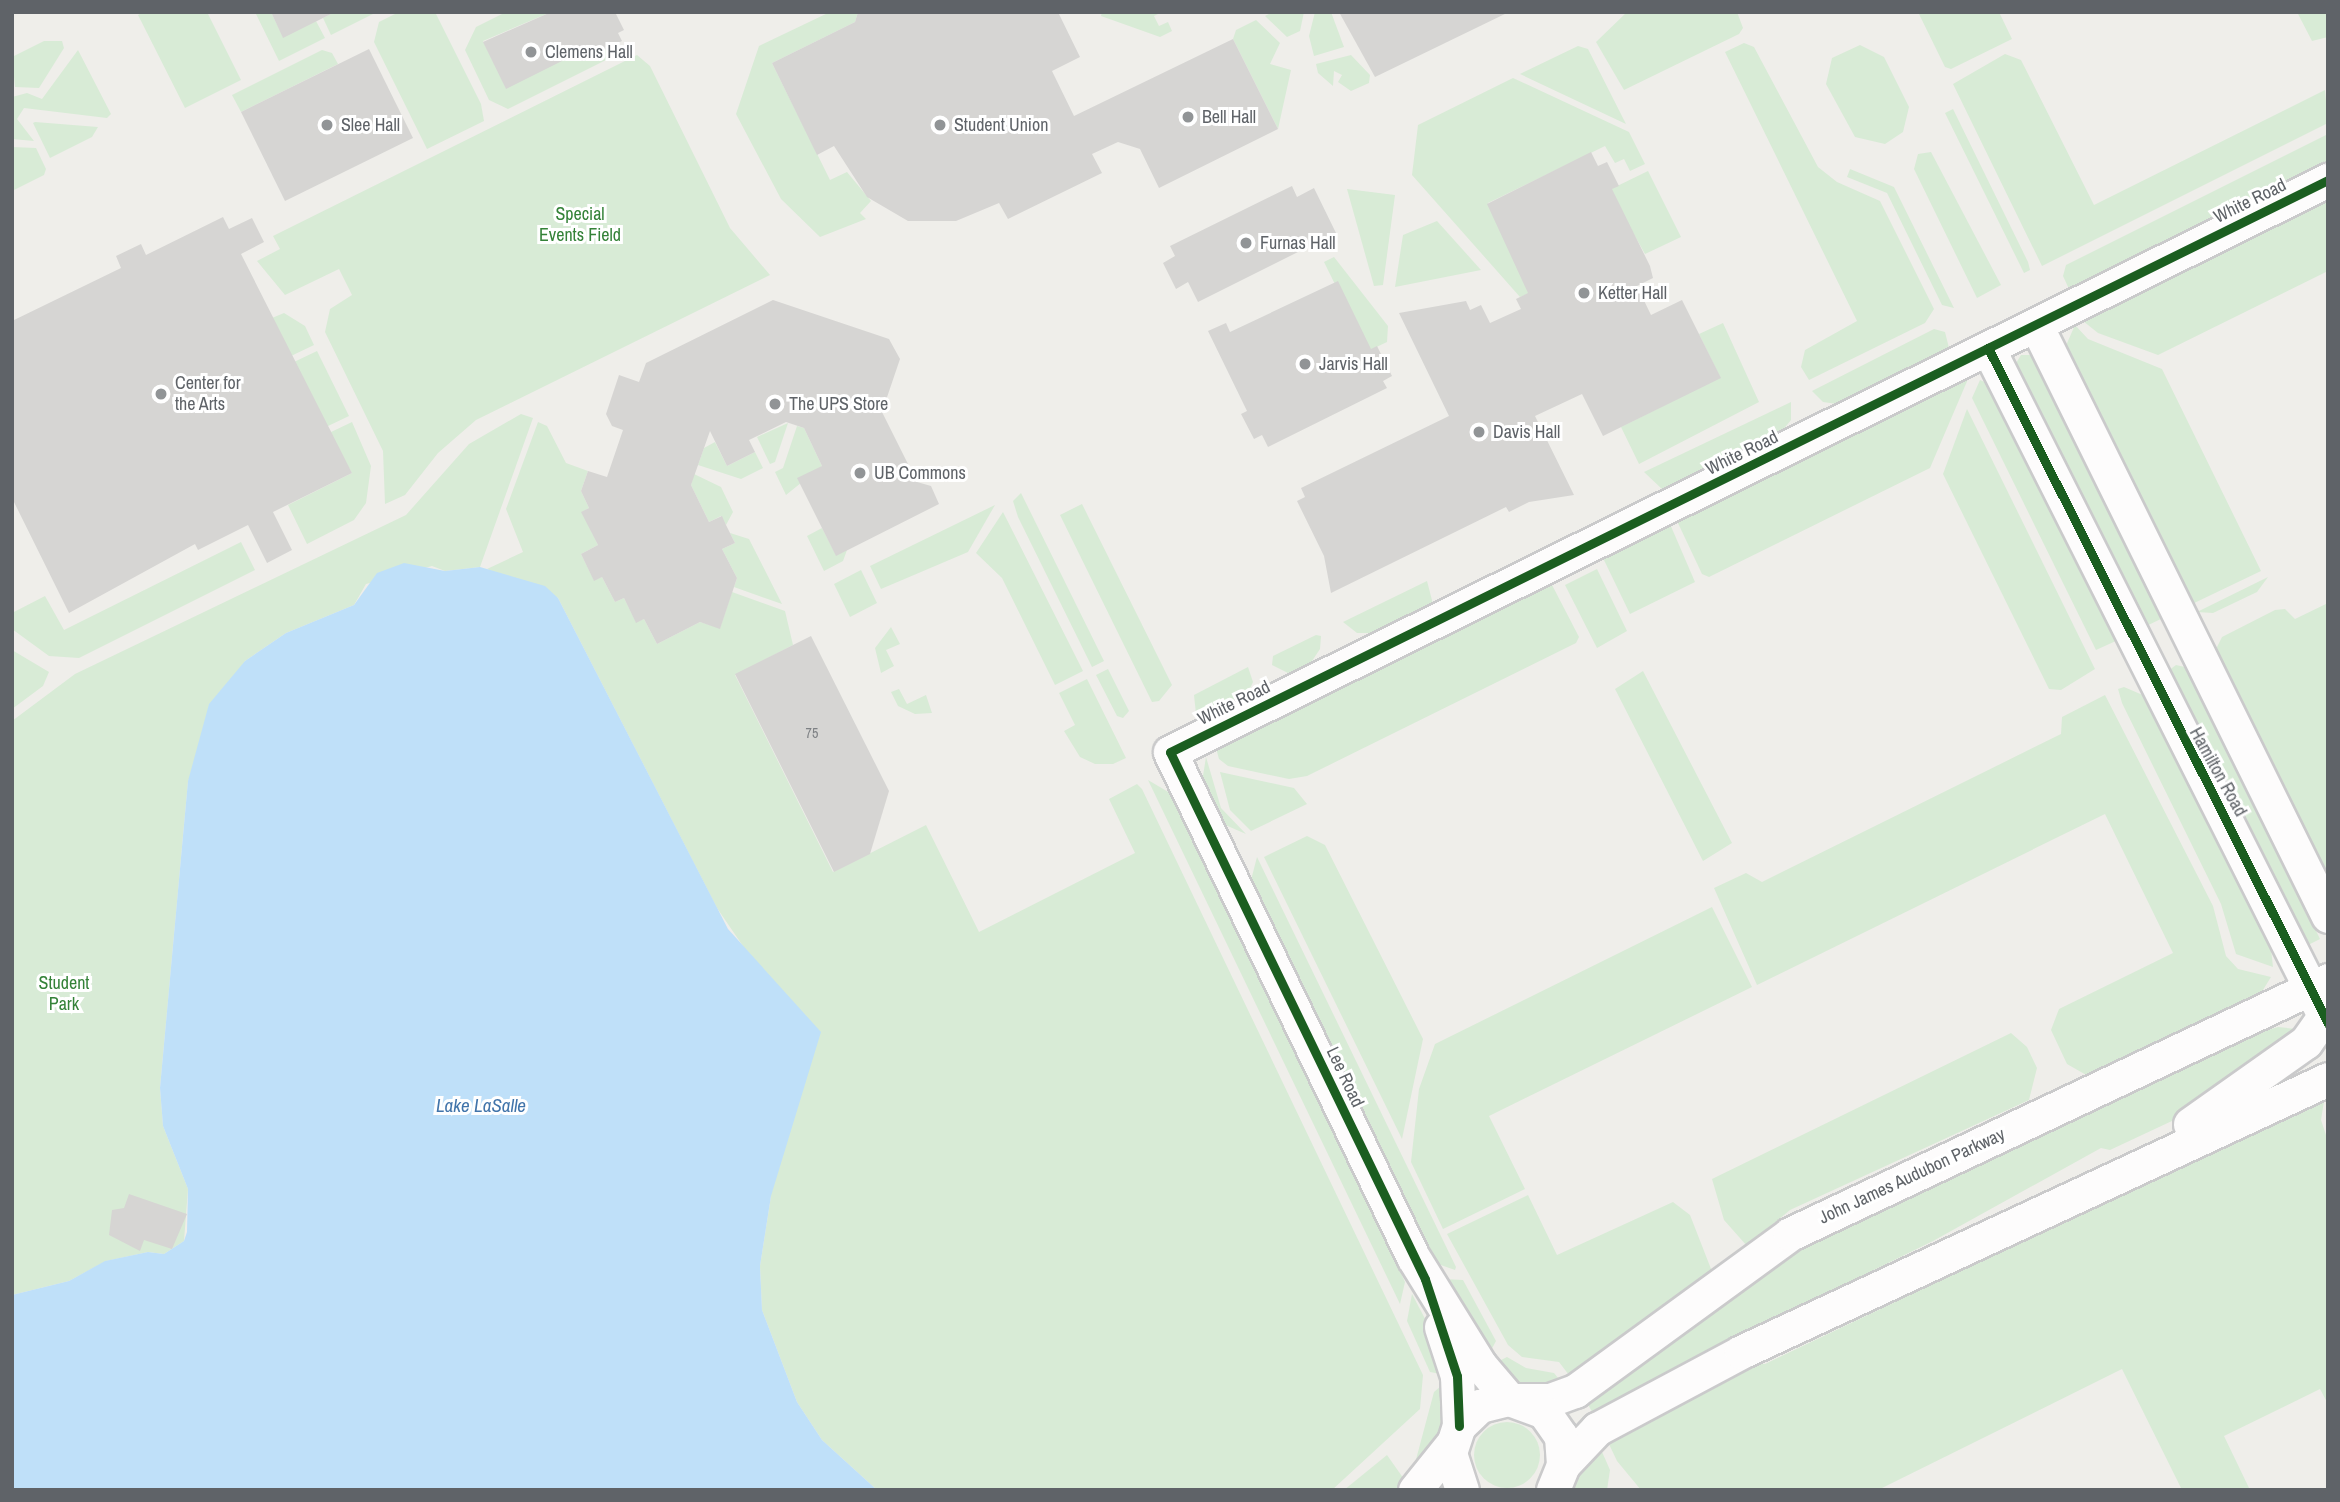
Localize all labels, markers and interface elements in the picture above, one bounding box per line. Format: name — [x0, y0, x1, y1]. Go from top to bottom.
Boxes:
place label: Clemens Hall — [545, 41, 633, 63]
marker: Clemens Hall — [523, 44, 539, 60]
place label: Bell Hall — [1202, 106, 1256, 128]
marker: Bell Hall — [1180, 109, 1196, 125]
place label: Slee Hall — [341, 114, 400, 136]
place label: Student Union — [954, 114, 1048, 136]
marker: Slee Hall — [319, 117, 335, 133]
marker: Student Union — [932, 117, 948, 133]
street label: White Road — [2210, 174, 2290, 228]
park label: Special Events Field — [539, 204, 621, 246]
place label: Furnas Hall — [1260, 232, 1335, 254]
marker: Furnas Hall — [1238, 235, 1254, 251]
place label: Ketter Hall — [1598, 282, 1667, 304]
marker: Ketter Hall — [1576, 285, 1592, 301]
place label: Jarvis Hall — [1319, 353, 1388, 375]
marker: Jarvis Hall — [1297, 356, 1313, 372]
place label: Center for the Arts — [175, 373, 241, 416]
marker: Center for the Arts — [153, 386, 169, 402]
place label: The UPS Store — [789, 393, 888, 415]
marker: The UPS Store — [767, 396, 783, 412]
place label: Davis Hall — [1493, 421, 1560, 443]
marker: Davis Hall — [1471, 424, 1487, 440]
street label: White Road — [1702, 426, 1782, 480]
place label: UB Commons — [874, 462, 966, 484]
marker: UB Commons — [852, 465, 868, 481]
street label: White Road — [1194, 676, 1274, 730]
street label: Hamilton Road — [2185, 724, 2251, 820]
house number: 75 — [806, 725, 818, 741]
park label: Student Park — [39, 973, 89, 1016]
street label: Lee Road — [1322, 1043, 1368, 1111]
water label: Lake LaSalle — [436, 1095, 526, 1117]
street label: John James Audubon Parkway — [1815, 1123, 2009, 1229]

